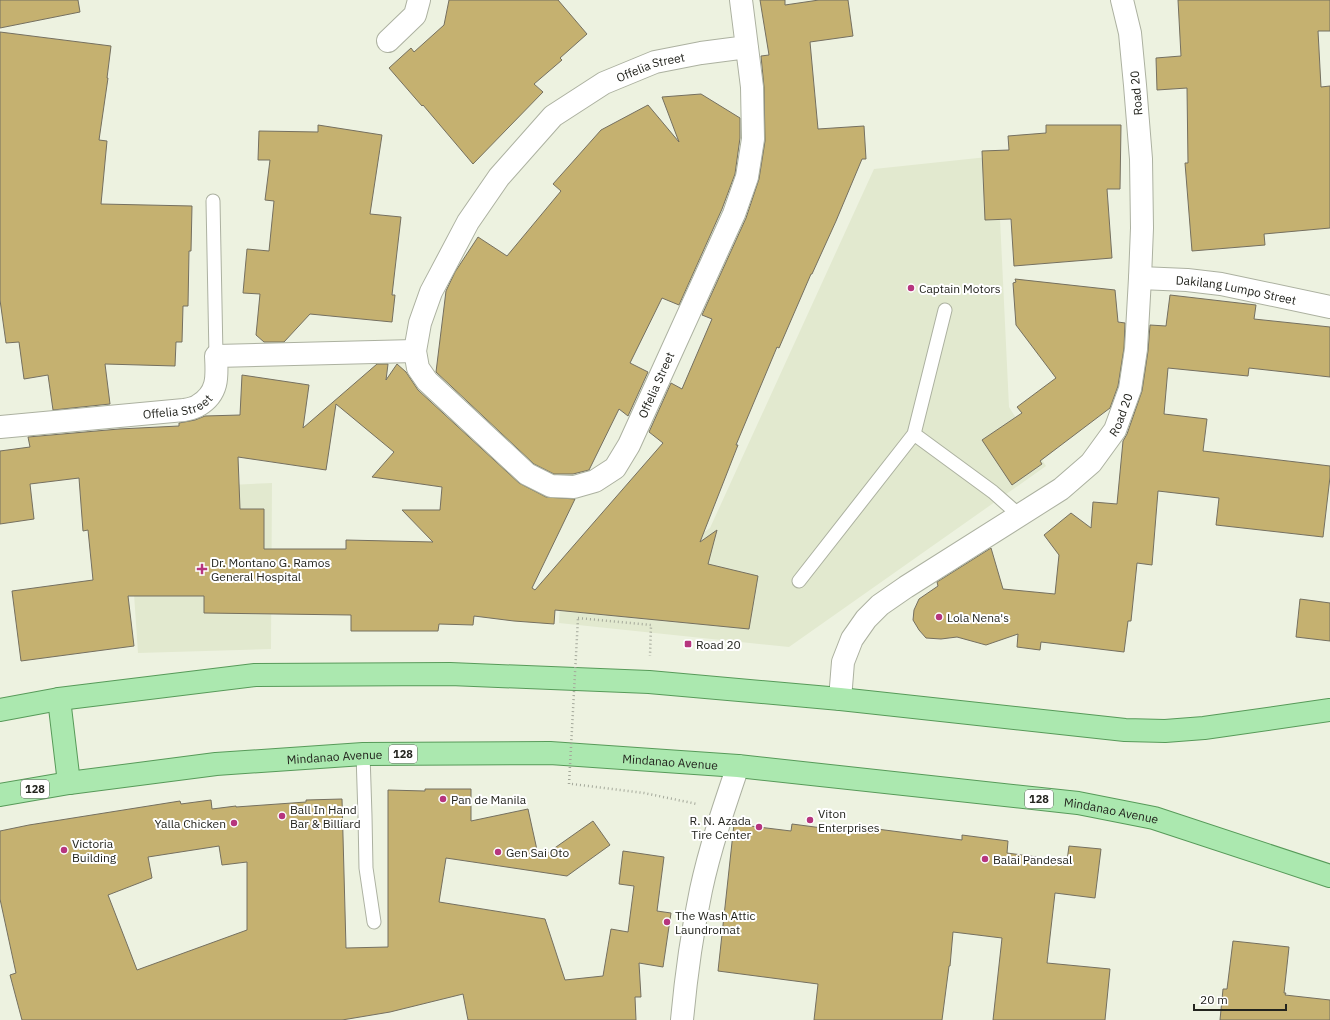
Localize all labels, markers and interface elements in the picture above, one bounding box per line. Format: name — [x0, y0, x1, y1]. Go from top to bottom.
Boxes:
street label: Offelia Street — [614, 49, 686, 85]
street label: Road 20 — [1127, 70, 1145, 116]
street label: Dakilang Lumpo Street — [1176, 272, 1298, 307]
place label: Captain Motors — [919, 281, 1001, 296]
marker: Captain Motors — [906, 283, 916, 293]
street label: Offelia Street — [635, 349, 677, 421]
street label: Offelia Street — [142, 391, 215, 421]
street label: Road 20 — [1105, 391, 1135, 439]
place label: Dr. Montano G. Ramos General Hospital — [211, 555, 330, 584]
marker: Dr. Montano G. Ramos General Hospital — [196, 563, 208, 575]
place label: Lola Nena's — [947, 610, 1009, 625]
marker: Lola Nena's — [934, 612, 944, 622]
place label: Road 20 — [696, 637, 741, 652]
marker: Road 20 — [683, 639, 693, 649]
road number: 128 — [389, 745, 417, 763]
street label: Mindanao Avenue — [286, 746, 383, 767]
street label: Mindanao Avenue — [622, 751, 719, 772]
road number: 128 — [21, 780, 49, 798]
road number: 128 — [1025, 790, 1053, 808]
place label: Pan de Manila — [451, 792, 527, 807]
marker: Pan de Manila — [438, 794, 448, 804]
street label: Mindanao Avenue — [1063, 794, 1161, 827]
place label: Ball In Hand Bar & Billiard — [290, 802, 361, 831]
place label: Viton Enterprises — [818, 806, 880, 835]
marker: Ball In Hand Bar & Billiard — [277, 811, 287, 821]
place label: R. N. Azada Tire Center — [689, 813, 752, 842]
marker: Viton Enterprises — [805, 815, 815, 825]
place label: Yalla Chicken — [155, 816, 226, 831]
marker: Yalla Chicken — [229, 818, 239, 828]
marker: R. N. Azada Tire Center — [754, 822, 764, 832]
place label: Victoria Building — [72, 836, 117, 865]
marker: Victoria Building — [59, 845, 69, 855]
place label: Gen Sai Oto — [506, 845, 569, 860]
marker: Gen Sai Oto — [493, 847, 503, 857]
place label: Balai Pandesal — [993, 852, 1072, 867]
marker: Balai Pandesal — [980, 854, 990, 864]
place label: The Wash Attic Laundromat — [675, 908, 756, 937]
marker: The Wash Attic Laundromat — [662, 917, 672, 927]
scale bar — [1194, 986, 1286, 1012]
text: 20 m — [1200, 992, 1228, 1007]

